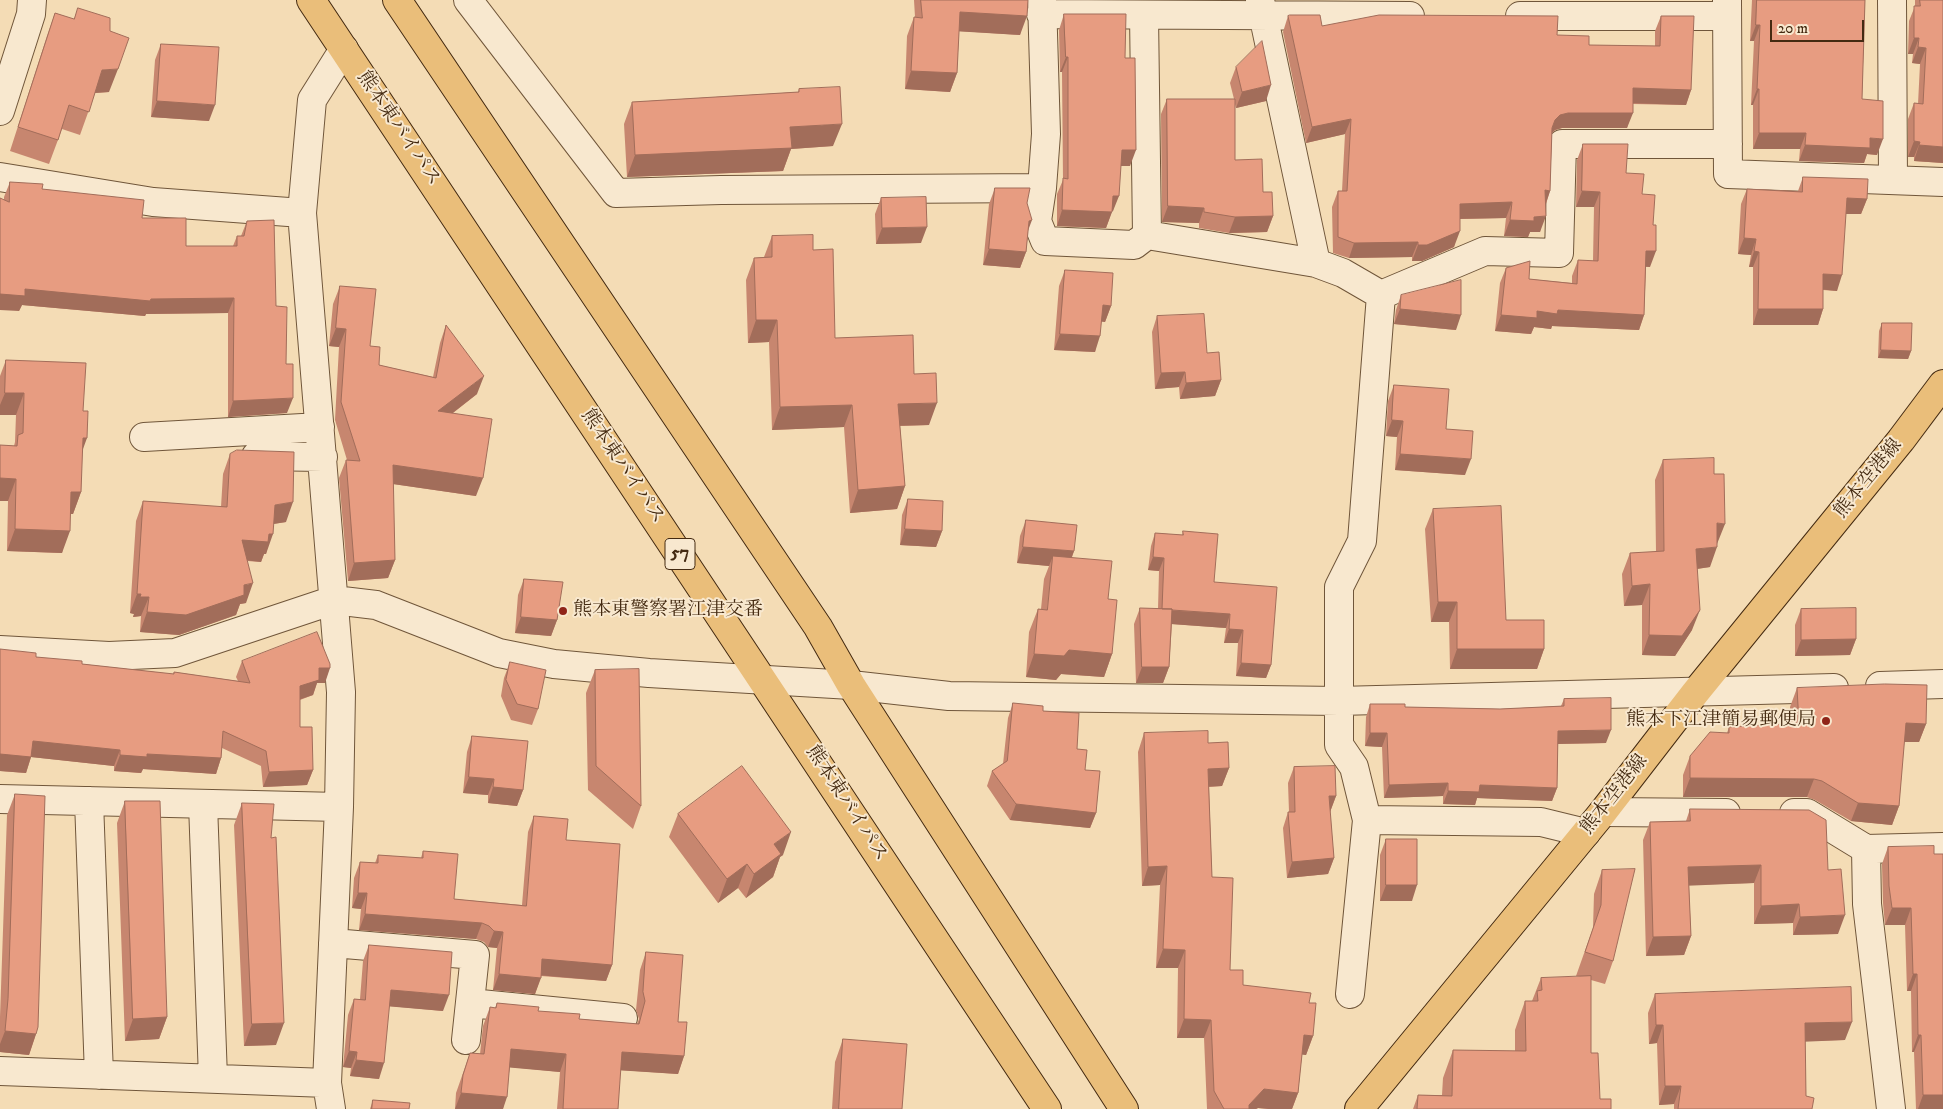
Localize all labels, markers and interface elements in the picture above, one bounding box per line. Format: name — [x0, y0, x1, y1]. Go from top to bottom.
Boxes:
scale bar — [1773, 10, 1867, 42]
text: 20 m — [1778, 19, 1808, 38]
street label: 熊本東バイパス — [351, 67, 445, 191]
street label: 熊本東バイパス — [575, 405, 669, 529]
street label: 熊本空港線 — [1830, 435, 1908, 523]
road number: 57 — [665, 538, 695, 570]
place label: 熊本東警察署江津交番 — [573, 600, 763, 622]
marker: 熊本東警察署江津交番 — [557, 605, 569, 617]
place label: 熊本下江津簡易郵便局 — [1626, 710, 1816, 732]
marker: 熊本下江津簡易郵便局 — [1820, 715, 1832, 727]
street label: 熊本東バイパス — [800, 742, 892, 866]
street label: 熊本空港線 — [1577, 751, 1653, 839]

